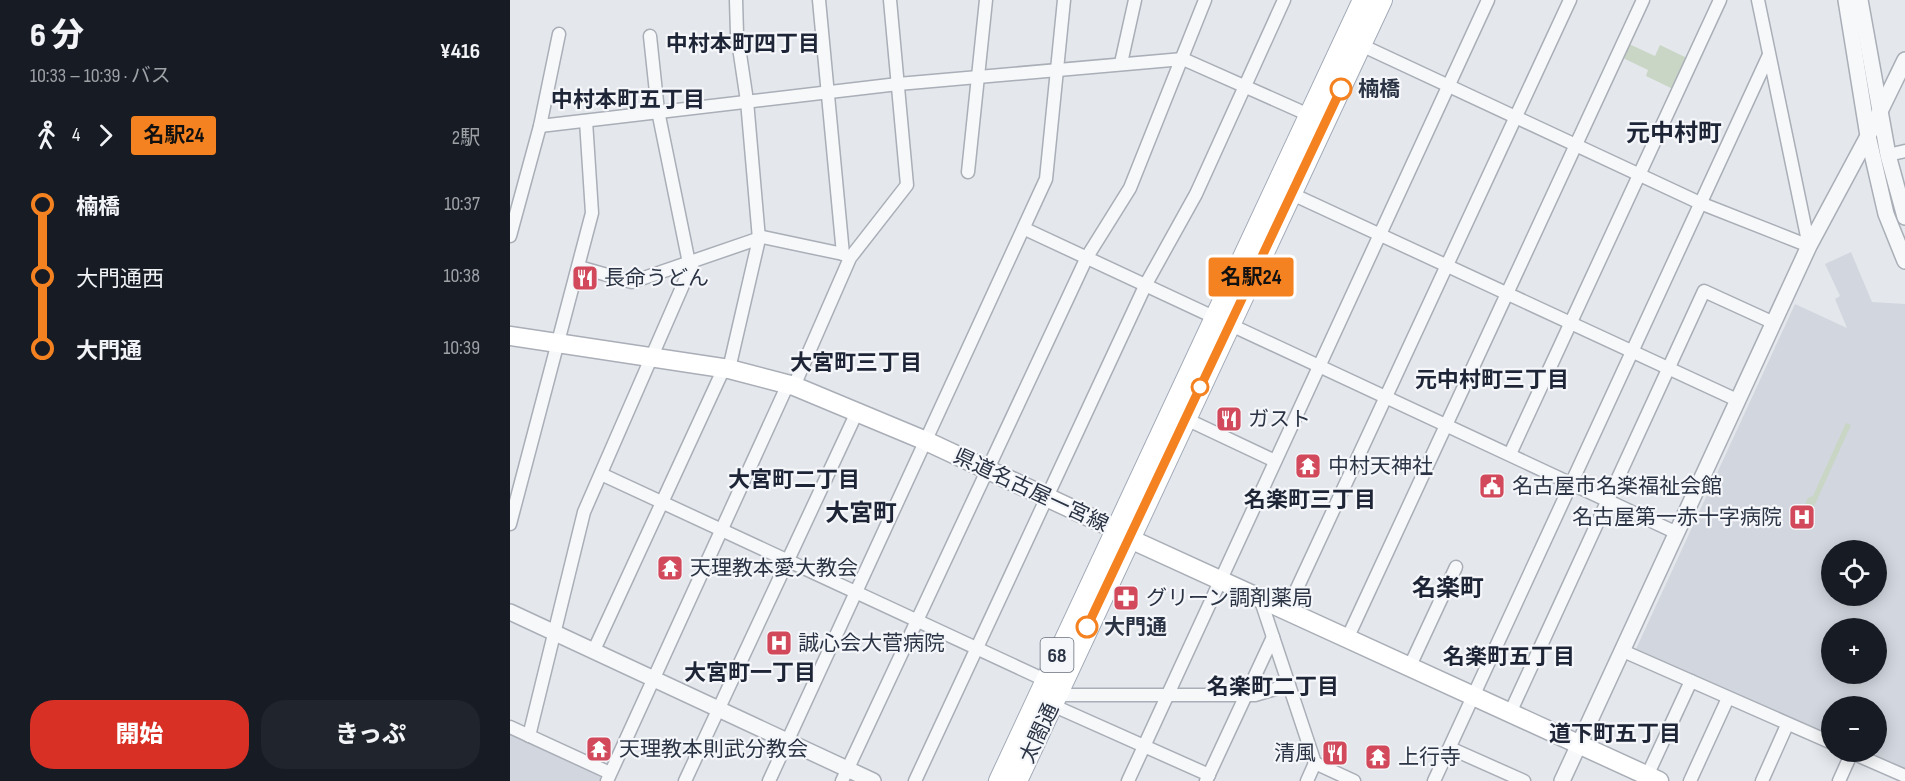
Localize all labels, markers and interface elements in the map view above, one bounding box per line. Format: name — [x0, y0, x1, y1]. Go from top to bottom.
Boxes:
text: 6 分 — [30, 16, 84, 56]
district label: 中村本町四丁目 — [666, 31, 820, 58]
text: ¥416 — [440, 38, 480, 65]
text: 10:33 – 10:39 · バス — [30, 64, 171, 88]
place label: 楠橋 — [1358, 77, 1400, 102]
marker: 楠橋 — [1330, 78, 1352, 100]
district label: 中村本町五丁目 — [551, 87, 705, 114]
icon: walk — [30, 119, 63, 152]
icon: forward — [89, 119, 122, 152]
district label: 元中村町 — [1626, 119, 1722, 148]
text: 4 — [72, 123, 80, 147]
text: 名駅24 — [143, 123, 204, 148]
text: 2駅 — [452, 126, 480, 150]
text: 10:37 — [444, 192, 480, 216]
text: 楠橋 — [76, 194, 120, 221]
line badge: 名駅24 — [1209, 258, 1293, 296]
restaurant icon: 長命うどん — [570, 263, 600, 293]
text: 10:38 — [443, 264, 480, 288]
text: 名駅24 — [1221, 265, 1281, 290]
text: 大門通西 — [76, 266, 164, 293]
place label: 長命うどん — [604, 266, 709, 291]
text: 10:39 — [443, 336, 480, 360]
text: 大門通 — [76, 338, 142, 365]
district label: 大宮町三丁目 — [790, 350, 922, 377]
district label: 元中村町三丁目 — [1415, 367, 1569, 394]
unlabelled marker — [1191, 378, 1209, 396]
restaurant icon: ガスト — [1214, 404, 1244, 434]
place label: ガスト — [1248, 407, 1311, 432]
street label: 県道名古屋一宮線 — [949, 444, 1112, 537]
temple icon: 中村天神社 — [1293, 451, 1323, 481]
place label: 中村天神社 — [1328, 454, 1433, 479]
district label: 大宮町二丁目 — [728, 467, 860, 494]
public building icon: 名古屋市名楽福祉会館 — [1477, 471, 1507, 501]
place label: 名古屋市名楽福祉会館 — [1512, 474, 1722, 499]
district label: 名楽町三丁目 — [1244, 487, 1376, 514]
district label: 大宮町 — [825, 499, 897, 528]
hospital icon: 名古屋第一赤十字病院 — [1787, 502, 1817, 532]
place label: 名古屋第一赤十字病院 — [1572, 505, 1782, 530]
map controls — [1821, 540, 1887, 762]
button: locate — [1821, 540, 1887, 606]
temple icon: 天理教本愛大教会 — [655, 553, 685, 583]
place label: 天理教本愛大教会 — [690, 556, 858, 581]
district label: 名楽町 — [1412, 574, 1484, 603]
pharmacy icon: グリーン調剤薬局 — [1111, 583, 1141, 613]
place label: グリーン調剤薬局 — [1146, 586, 1313, 611]
place label: 大門通 — [1104, 615, 1167, 640]
marker: 大門通 — [1076, 616, 1098, 638]
button: + — [1821, 618, 1887, 684]
hospital icon: 誠心会大菅病院 — [764, 628, 794, 658]
place label: 誠心会大菅病院 — [798, 631, 945, 656]
road number: 68 — [1040, 638, 1074, 672]
district label: 名楽町五丁目 — [1443, 644, 1575, 671]
district label: 大宮町一丁目 — [684, 660, 816, 687]
district label: 名楽町二丁目 — [1207, 674, 1339, 701]
button: − — [1821, 696, 1887, 762]
street label: 太閤通 — [1015, 699, 1064, 767]
button: 開始 — [30, 700, 249, 769]
button: きっぷ — [261, 700, 480, 769]
district label: 道下町五丁目 — [1549, 721, 1681, 748]
temple icon: 天理教本則武分教会 — [584, 734, 614, 764]
place label: 天理教本則武分教会 — [619, 737, 808, 762]
restaurant icon: 清風 — [1320, 738, 1350, 768]
place label: 清風 — [1274, 741, 1316, 766]
temple icon: 上行寺 — [1363, 742, 1393, 772]
place label: 上行寺 — [1398, 745, 1461, 770]

